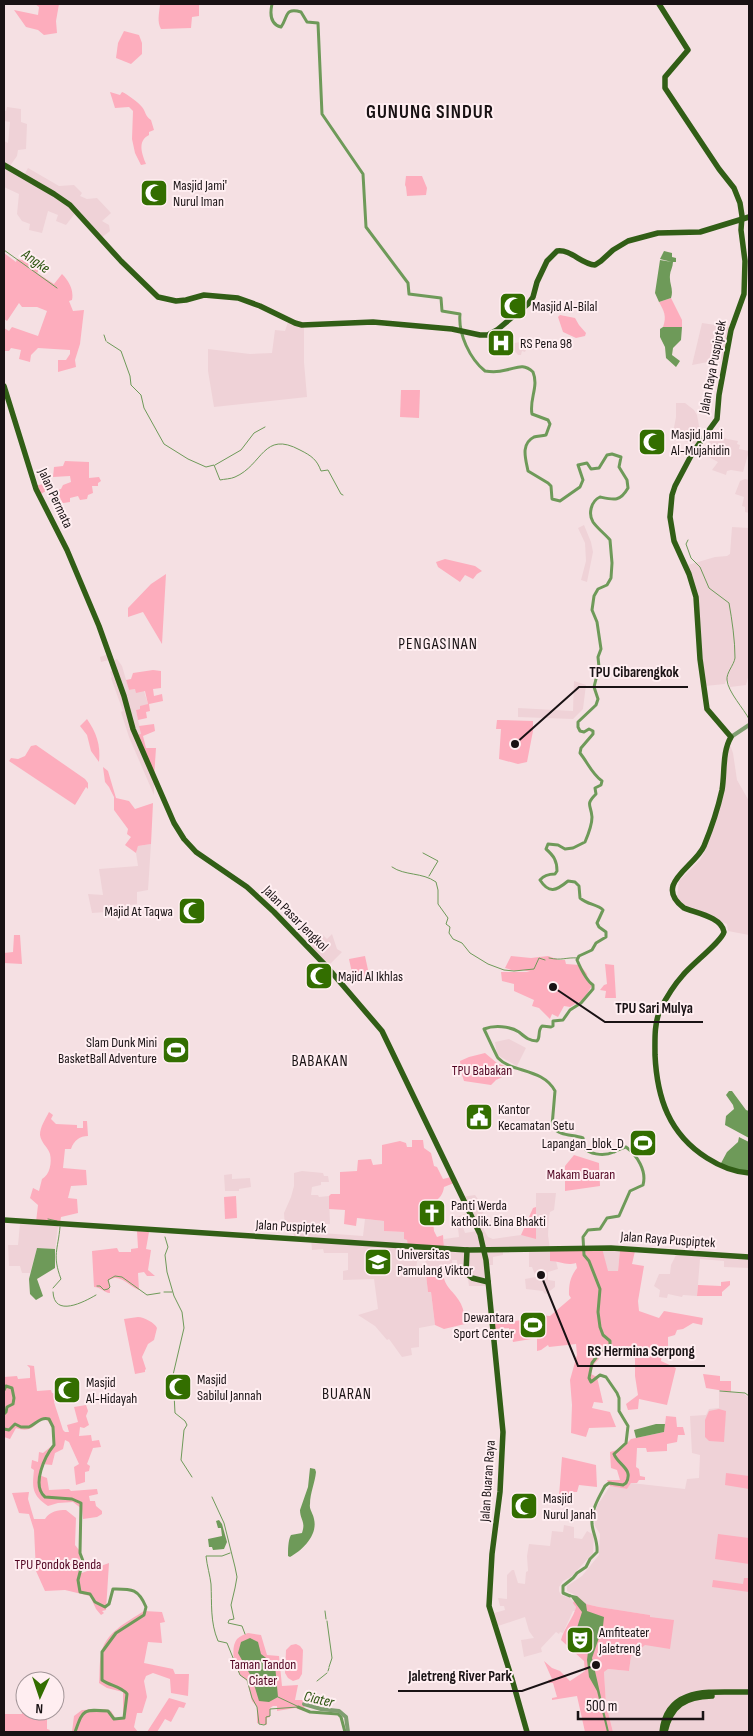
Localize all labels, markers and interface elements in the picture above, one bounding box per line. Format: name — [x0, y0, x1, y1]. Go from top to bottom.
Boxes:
district label: GUNUNG SINDUR — [366, 101, 494, 124]
place label: Masjid Jami' Nurul Iman — [173, 177, 227, 210]
mosque icon: Masjid Jami' Nurul Iman — [139, 178, 169, 208]
water label: Angke — [17, 244, 54, 278]
mosque icon: Masjid Al-Bilal — [498, 291, 528, 321]
place label: Masjid Al-Bilal — [532, 298, 597, 315]
street label: Jalan Raya Puspiptek — [695, 318, 730, 416]
hospital icon: RS Pena 98 — [486, 328, 516, 358]
place label: RS Pena 98 — [520, 335, 572, 352]
place label: Masjid Jami Al-Mujahidin — [670, 426, 730, 459]
mosque icon: Masjid Jami Al-Mujahidin — [637, 427, 667, 457]
street label: Jalan Permata — [34, 465, 77, 531]
district label: PENGASINAN — [398, 635, 478, 654]
callout: TPU Cibarengkok — [579, 657, 688, 687]
text: TPU Cibarengkok — [589, 663, 679, 682]
street label: Jalan Pasar Jengkol — [259, 881, 332, 955]
mosque icon: Majid At Taqwa — [177, 896, 207, 926]
place label: Majid At Taqwa — [105, 903, 173, 920]
mosque icon: Majid Al Ikhlas — [304, 961, 334, 991]
place label: Majid Al Ikhlas — [338, 968, 403, 985]
callout: TPU Sari Mulya — [605, 992, 703, 1022]
text: TPU Sari Mulya — [615, 999, 693, 1018]
place label: Slam Dunk Mini BasketBall Adventure — [58, 1034, 157, 1067]
sports icon: Slam Dunk Mini BasketBall Adventure — [161, 1035, 191, 1065]
district label: BABAKAN — [291, 1052, 349, 1071]
park label: TPU Babakan — [452, 1062, 512, 1079]
place label: Kantor Kecamatan Setu — [498, 1101, 575, 1134]
public building icon: Kantor Kecamatan Setu — [464, 1102, 494, 1132]
sports icon: Lapangan_blok_D — [628, 1128, 658, 1158]
place label: Lapangan_blok_D — [542, 1135, 624, 1152]
park label: Makam Buaran — [547, 1166, 615, 1183]
place label: Panti Werda katholik. Bina Bhakti — [451, 1197, 546, 1230]
church icon: Panti Werda katholik. Bina Bhakti — [417, 1198, 447, 1228]
street label: Jalan Puspiptek — [254, 1216, 327, 1237]
street label: Jalan Raya Puspiptek — [619, 1228, 717, 1251]
place label: Universitas Pamulang Viktor — [397, 1246, 473, 1279]
school or university icon: Universitas Pamulang Viktor — [363, 1247, 393, 1277]
place label: Dewantara Sport Center — [454, 1309, 514, 1342]
sports icon: Dewantara Sport Center — [518, 1310, 548, 1340]
callout: RS Hermina Serpong — [578, 1336, 705, 1366]
text: RS Hermina Serpong — [587, 1342, 695, 1361]
place label: Masjid Sabilul Jannah — [197, 1371, 262, 1404]
mosque icon: Masjid Sabilul Jannah — [163, 1372, 193, 1402]
place label: Masjid Al-Hidayah — [85, 1374, 137, 1407]
mosque icon: Masjid Al-Hidayah — [52, 1375, 82, 1405]
district label: BUARAN — [322, 1385, 372, 1404]
street label: Jalan Buaran Raya — [476, 1440, 499, 1523]
place label: Masjid Nurul Janah — [543, 1490, 596, 1523]
mosque icon: Masjid Nurul Janah — [509, 1491, 539, 1521]
park label: TPU Pondok Benda — [15, 1556, 101, 1573]
place label: Amfiteater Jaletreng — [598, 1624, 649, 1657]
theatre icon: Amfiteater Jaletreng — [565, 1625, 595, 1655]
park label: Taman Tandon Ciater — [230, 1656, 296, 1689]
callout: Jaletreng River Park — [398, 1661, 522, 1691]
text: Jaletreng River Park — [407, 1667, 513, 1686]
north arrow — [15, 1671, 65, 1721]
water label: Ciater — [302, 1687, 337, 1712]
scale bar — [578, 1688, 703, 1720]
text: 500 m — [586, 1697, 617, 1716]
text: N — [35, 1700, 44, 1717]

